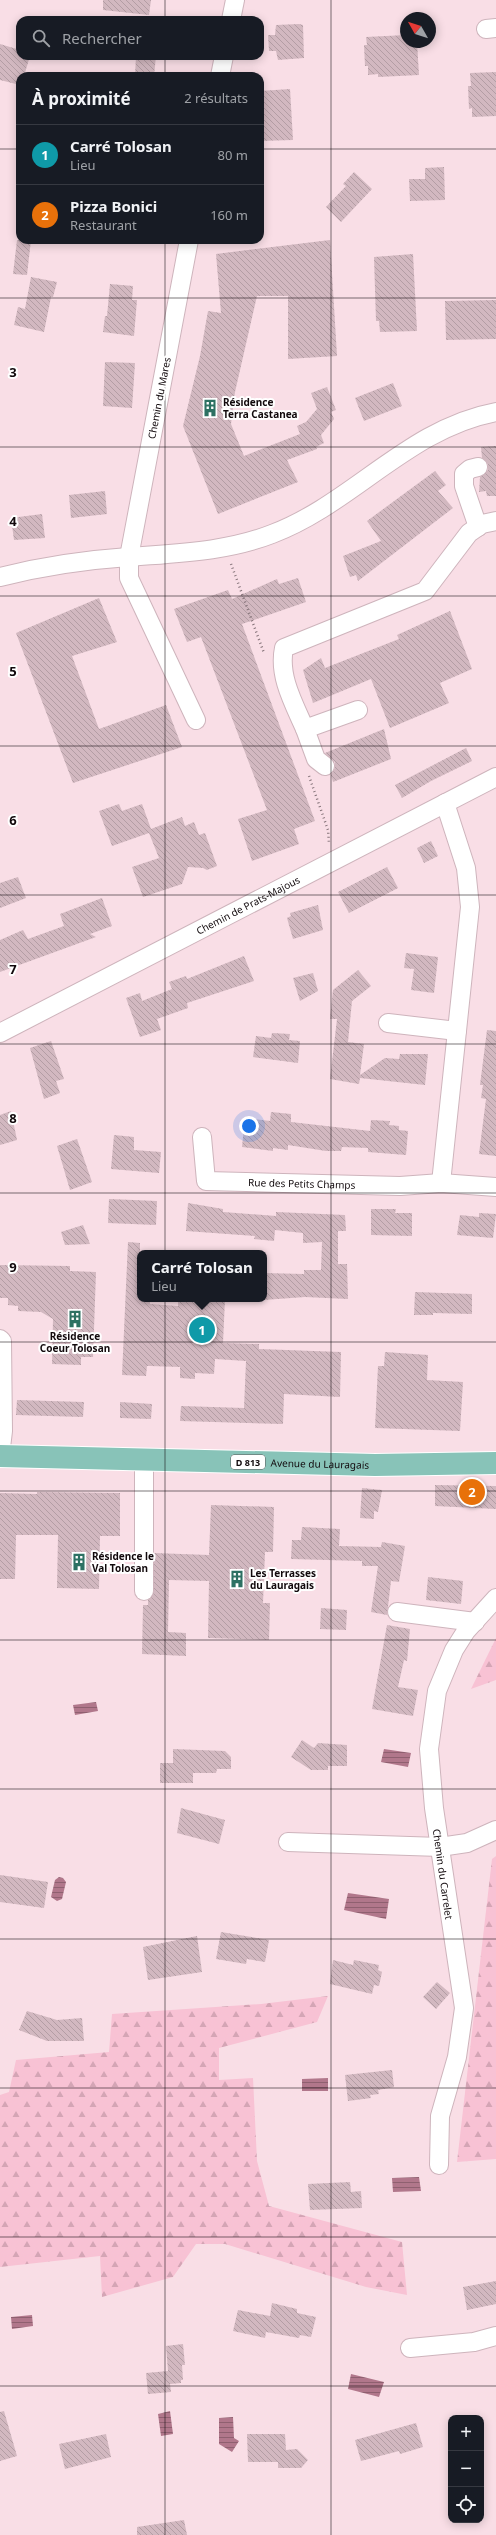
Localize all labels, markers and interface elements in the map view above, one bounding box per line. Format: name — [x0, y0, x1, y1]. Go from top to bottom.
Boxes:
north arrow — [400, 12, 436, 48]
search box — [16, 16, 264, 60]
icon: search — [30, 27, 52, 49]
text: Rechercher — [62, 28, 142, 48]
text: À proximité — [32, 87, 131, 110]
text: 2 résultats — [184, 89, 248, 107]
text: Carré Tolosan — [70, 136, 172, 156]
text: 1 — [41, 146, 49, 164]
text: 80 m — [218, 146, 248, 164]
text: Lieu — [70, 156, 96, 174]
text: Pizza Bonici — [70, 196, 157, 216]
text: 2 — [41, 206, 49, 224]
text: 160 m — [210, 206, 248, 224]
text: Restaurant — [70, 216, 137, 234]
street label: Chemin du Mares — [144, 356, 174, 440]
text: 3 — [9, 363, 17, 381]
place label: Résidence Terra Castanea — [223, 395, 298, 421]
building icon: Résidence Terra Castanea — [200, 398, 220, 418]
text: 4 — [9, 512, 17, 530]
text: 5 — [9, 662, 17, 680]
text: 6 — [9, 811, 17, 829]
street label: Chemin de Prats-Majous — [194, 872, 302, 938]
text: 7 — [9, 960, 17, 978]
text: 8 — [9, 1109, 17, 1127]
your location — [239, 1116, 259, 1136]
street label: Rue des Petits Champs — [248, 1175, 356, 1192]
popup — [137, 1250, 267, 1302]
text: Carré Tolosan — [151, 1257, 253, 1277]
text: 9 — [9, 1258, 17, 1276]
text: Lieu — [151, 1277, 177, 1295]
building icon: Résidence Coeur Tolosan — [65, 1309, 85, 1329]
pin: 1 — [189, 1315, 215, 1345]
place label: Résidence Coeur Tolosan — [40, 1329, 110, 1355]
road number: D 813 — [231, 1455, 265, 1469]
street label: Avenue du Lauragais — [271, 1455, 370, 1472]
pin: 2 — [459, 1477, 485, 1507]
place label: Résidence le Val Tolosan — [92, 1549, 154, 1575]
building icon: Résidence le Val Tolosan — [69, 1552, 89, 1572]
place label: Les Terrasses du Lauragais — [250, 1566, 316, 1592]
building icon: Les Terrasses du Lauragais — [227, 1569, 247, 1589]
street label: Chemin du Carrelet — [430, 1828, 456, 1921]
map controls — [448, 2415, 484, 2523]
button: + — [448, 2415, 484, 2451]
button: − — [448, 2451, 484, 2487]
button: locate — [448, 2487, 484, 2523]

